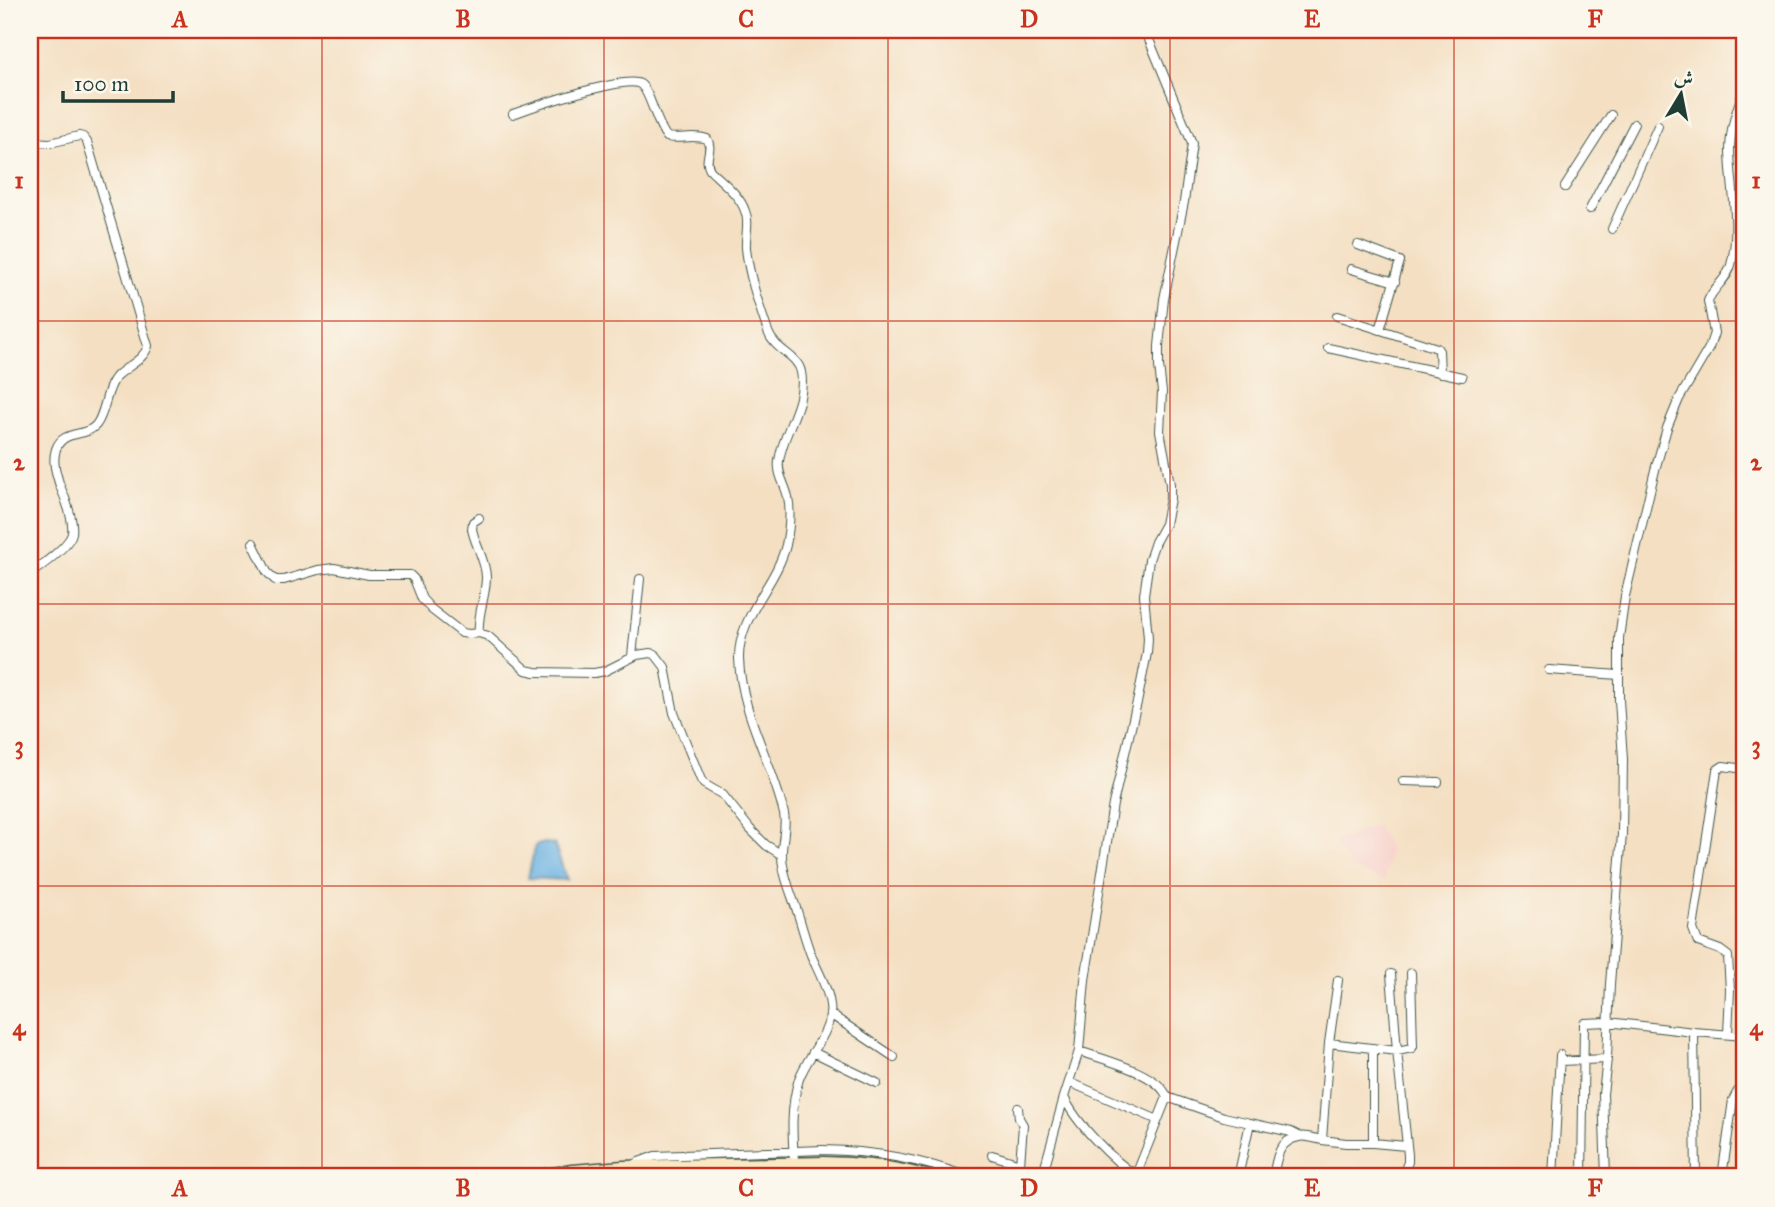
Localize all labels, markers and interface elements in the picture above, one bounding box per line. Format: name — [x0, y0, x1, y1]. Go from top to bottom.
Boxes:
text: A — [170, 5, 188, 33]
text: B — [455, 5, 471, 33]
text: C — [738, 5, 754, 33]
text: D — [1020, 5, 1038, 33]
text: E — [1304, 5, 1321, 33]
text: F — [1587, 5, 1603, 33]
scale bar — [63, 60, 173, 104]
north arrow — [1646, 60, 1716, 130]
text: ش — [1673, 65, 1695, 91]
text: 100 m — [74, 71, 129, 97]
text: 1 — [14, 166, 24, 194]
text: 1 — [1751, 166, 1761, 194]
text: 2 — [13, 448, 25, 476]
text: 2 — [1750, 448, 1762, 476]
text: 3 — [14, 731, 24, 760]
text: 3 — [1751, 731, 1761, 760]
text: 4 — [13, 1013, 27, 1041]
text: 4 — [1750, 1013, 1764, 1041]
text: A — [170, 1174, 188, 1202]
text: B — [455, 1174, 471, 1202]
text: C — [738, 1174, 754, 1202]
text: D — [1020, 1174, 1038, 1202]
text: E — [1304, 1174, 1321, 1202]
text: F — [1587, 1174, 1603, 1202]

